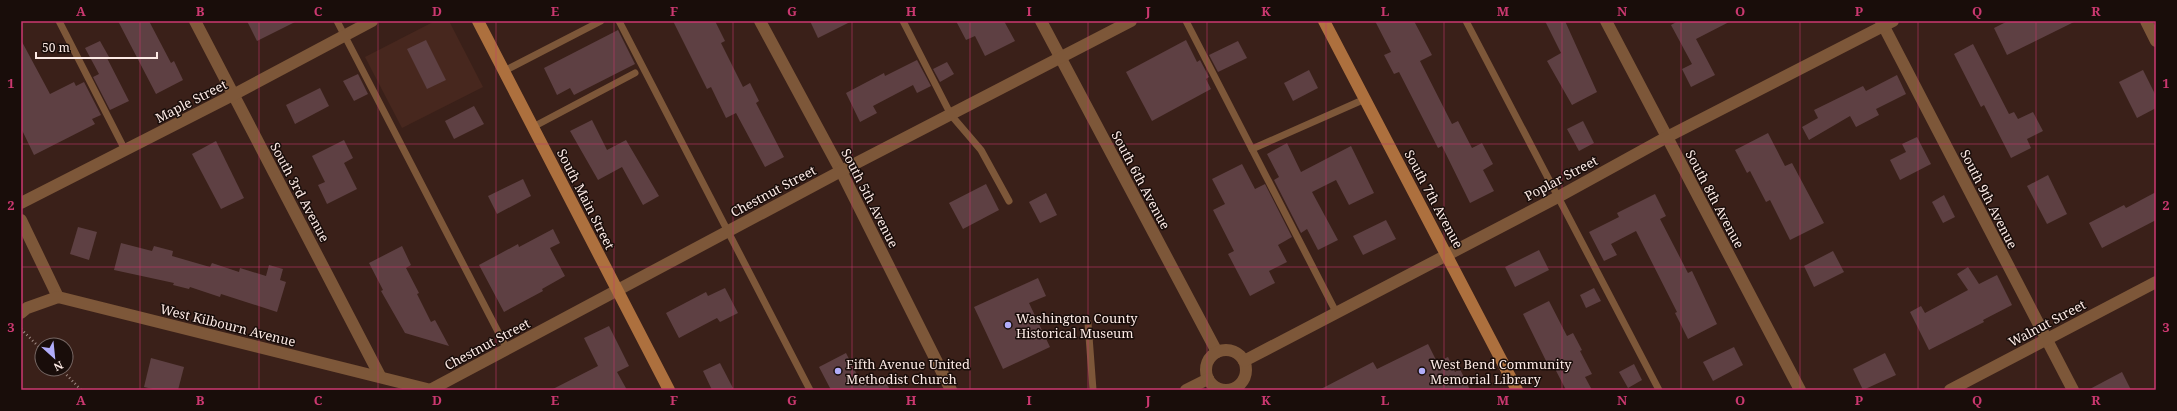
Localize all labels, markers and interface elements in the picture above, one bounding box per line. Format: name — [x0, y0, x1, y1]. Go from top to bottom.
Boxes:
text: A — [76, 2, 86, 20]
text: B — [196, 2, 205, 20]
text: C — [314, 2, 323, 20]
text: D — [432, 2, 442, 20]
text: E — [551, 2, 560, 20]
text: F — [670, 2, 678, 20]
text: G — [787, 2, 797, 20]
text: H — [906, 2, 917, 20]
text: I — [1026, 2, 1032, 20]
text: J — [1144, 2, 1151, 20]
text: K — [1261, 2, 1271, 20]
text: L — [1381, 2, 1390, 20]
text: M — [1497, 2, 1510, 20]
text: N — [1617, 2, 1628, 20]
text: O — [1735, 2, 1745, 20]
text: P — [1855, 2, 1864, 20]
text: Q — [1972, 2, 1982, 20]
text: R — [2091, 2, 2101, 20]
scale bar — [36, 34, 157, 60]
text: 50 m — [42, 39, 70, 56]
text: 1 — [7, 74, 15, 92]
text: 1 — [2162, 74, 2170, 92]
street label: Maple Street — [152, 75, 230, 127]
street label: South 6th Avenue — [1107, 128, 1175, 232]
street label: South 3rd Avenue — [266, 139, 334, 245]
street label: South 5th Avenue — [837, 145, 903, 251]
street label: South Main Street — [553, 146, 619, 253]
street label: South 9th Avenue — [1956, 146, 2022, 252]
street label: South 7th Avenue — [1400, 147, 1468, 251]
street label: South 8th Avenue — [1681, 147, 1749, 251]
street label: Poplar Street — [1521, 151, 1601, 205]
street label: Chestnut Street — [727, 161, 819, 221]
text: 2 — [7, 196, 15, 214]
text: 2 — [2162, 196, 2170, 214]
street label: Walnut Street — [2005, 295, 2089, 351]
street label: West Kilbourn Avenue — [158, 299, 298, 351]
place label: Washington County Historical Museum — [1016, 309, 1138, 342]
street label: Chestnut Street — [441, 314, 533, 374]
text: 3 — [7, 318, 15, 336]
text: 3 — [2162, 318, 2170, 336]
marker: Washington County Historical Museum — [1003, 320, 1013, 330]
north arrow — [34, 337, 74, 377]
place label: Fifth Avenue United Methodist Church — [846, 355, 970, 388]
place label: West Bend Community Memorial Library — [1430, 355, 1572, 388]
text: N — [51, 358, 66, 375]
marker: Fifth Avenue United Methodist Church — [833, 366, 843, 376]
marker: West Bend Community Memorial Library — [1417, 366, 1427, 376]
text: A — [76, 391, 86, 409]
text: B — [196, 391, 205, 409]
text: C — [314, 391, 323, 409]
text: D — [432, 391, 442, 409]
text: E — [551, 391, 560, 409]
text: F — [670, 391, 678, 409]
text: G — [787, 391, 797, 409]
text: H — [906, 391, 917, 409]
text: I — [1026, 391, 1032, 409]
text: J — [1144, 391, 1151, 409]
text: K — [1261, 391, 1271, 409]
text: L — [1381, 391, 1390, 409]
text: M — [1497, 391, 1510, 409]
text: N — [1617, 391, 1628, 409]
text: O — [1735, 391, 1745, 409]
text: P — [1855, 391, 1864, 409]
text: Q — [1972, 391, 1982, 409]
text: R — [2091, 391, 2101, 409]

